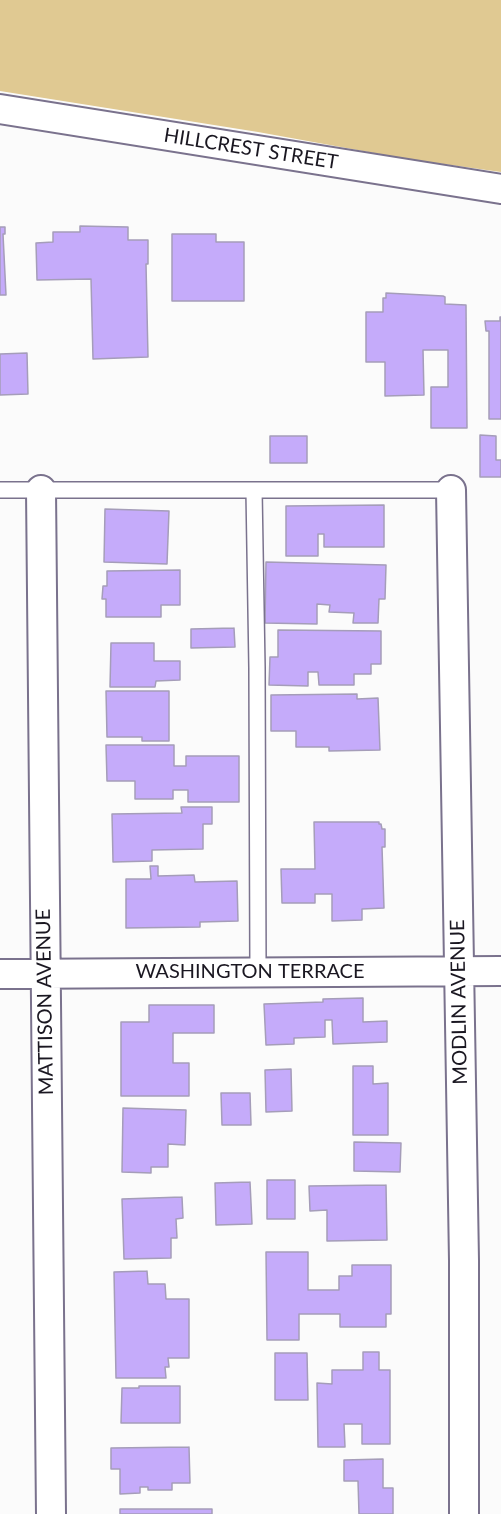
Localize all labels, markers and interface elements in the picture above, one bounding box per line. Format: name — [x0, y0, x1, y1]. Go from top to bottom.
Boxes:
street label: HILLCREST STREET — [162, 123, 340, 175]
street label: MATTISON AVENUE — [31, 909, 59, 1095]
street label: MODLIN AVENUE — [446, 919, 472, 1085]
street label: WASHINGTON TERRACE — [136, 960, 364, 984]

